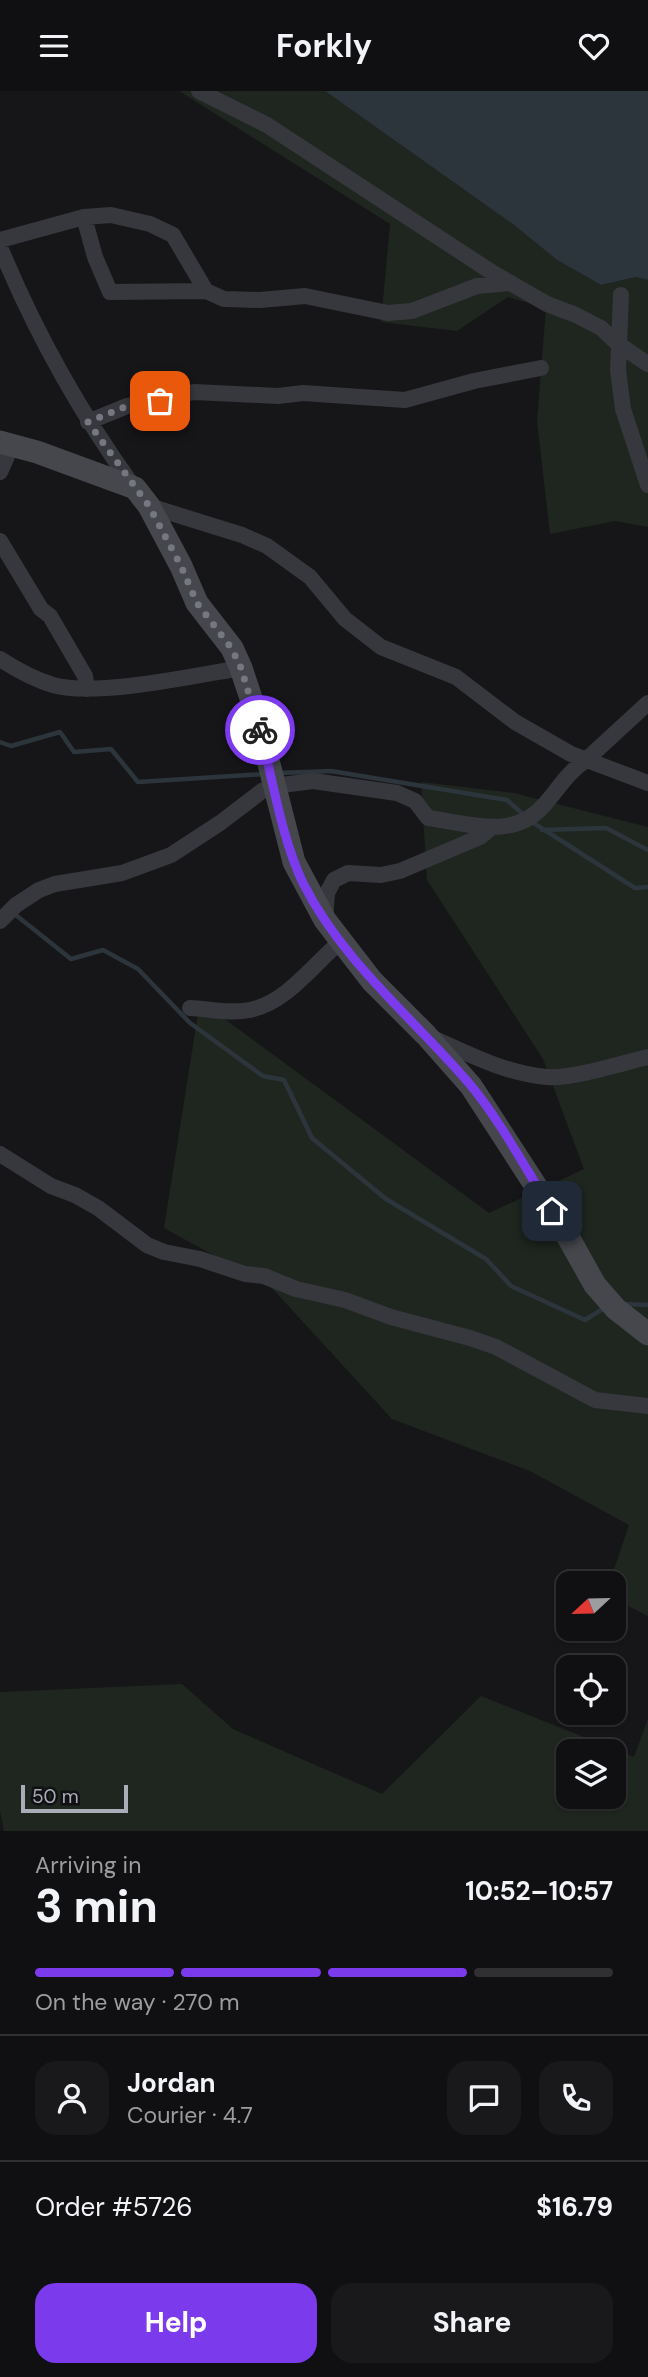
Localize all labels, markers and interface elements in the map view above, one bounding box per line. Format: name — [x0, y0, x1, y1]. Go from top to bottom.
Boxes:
text: Forkly — [276, 25, 372, 67]
icon: menu — [35, 27, 73, 65]
icon: heart — [575, 27, 613, 65]
pin — [130, 371, 190, 431]
icon: bag — [141, 382, 179, 420]
courier — [225, 695, 295, 765]
icon: bike — [241, 711, 279, 749]
pin — [522, 1181, 582, 1241]
icon: home — [533, 1192, 571, 1230]
north arrow — [556, 1571, 626, 1641]
map controls — [556, 1571, 626, 1809]
button: locate — [556, 1655, 626, 1725]
button: layers — [556, 1739, 626, 1809]
scale bar — [21, 1782, 128, 1814]
text: 50 m — [32, 1784, 79, 1809]
text: Arriving in — [35, 1850, 141, 1880]
text: 10:52–10:57 — [465, 1874, 613, 1908]
text: 3 min — [35, 1876, 158, 1936]
text: On the way · 270 m — [35, 1987, 240, 2017]
button: person — [35, 2061, 109, 2135]
button: chat — [447, 2061, 521, 2135]
button: phone — [539, 2061, 613, 2135]
text: Jordan — [127, 2066, 216, 2100]
text: Courier · 4.7 — [127, 2100, 253, 2130]
text: Order #5726 — [35, 2190, 193, 2224]
text: $16.79 — [536, 2190, 613, 2224]
button: Help — [35, 2283, 317, 2363]
button: Share — [331, 2283, 613, 2363]

